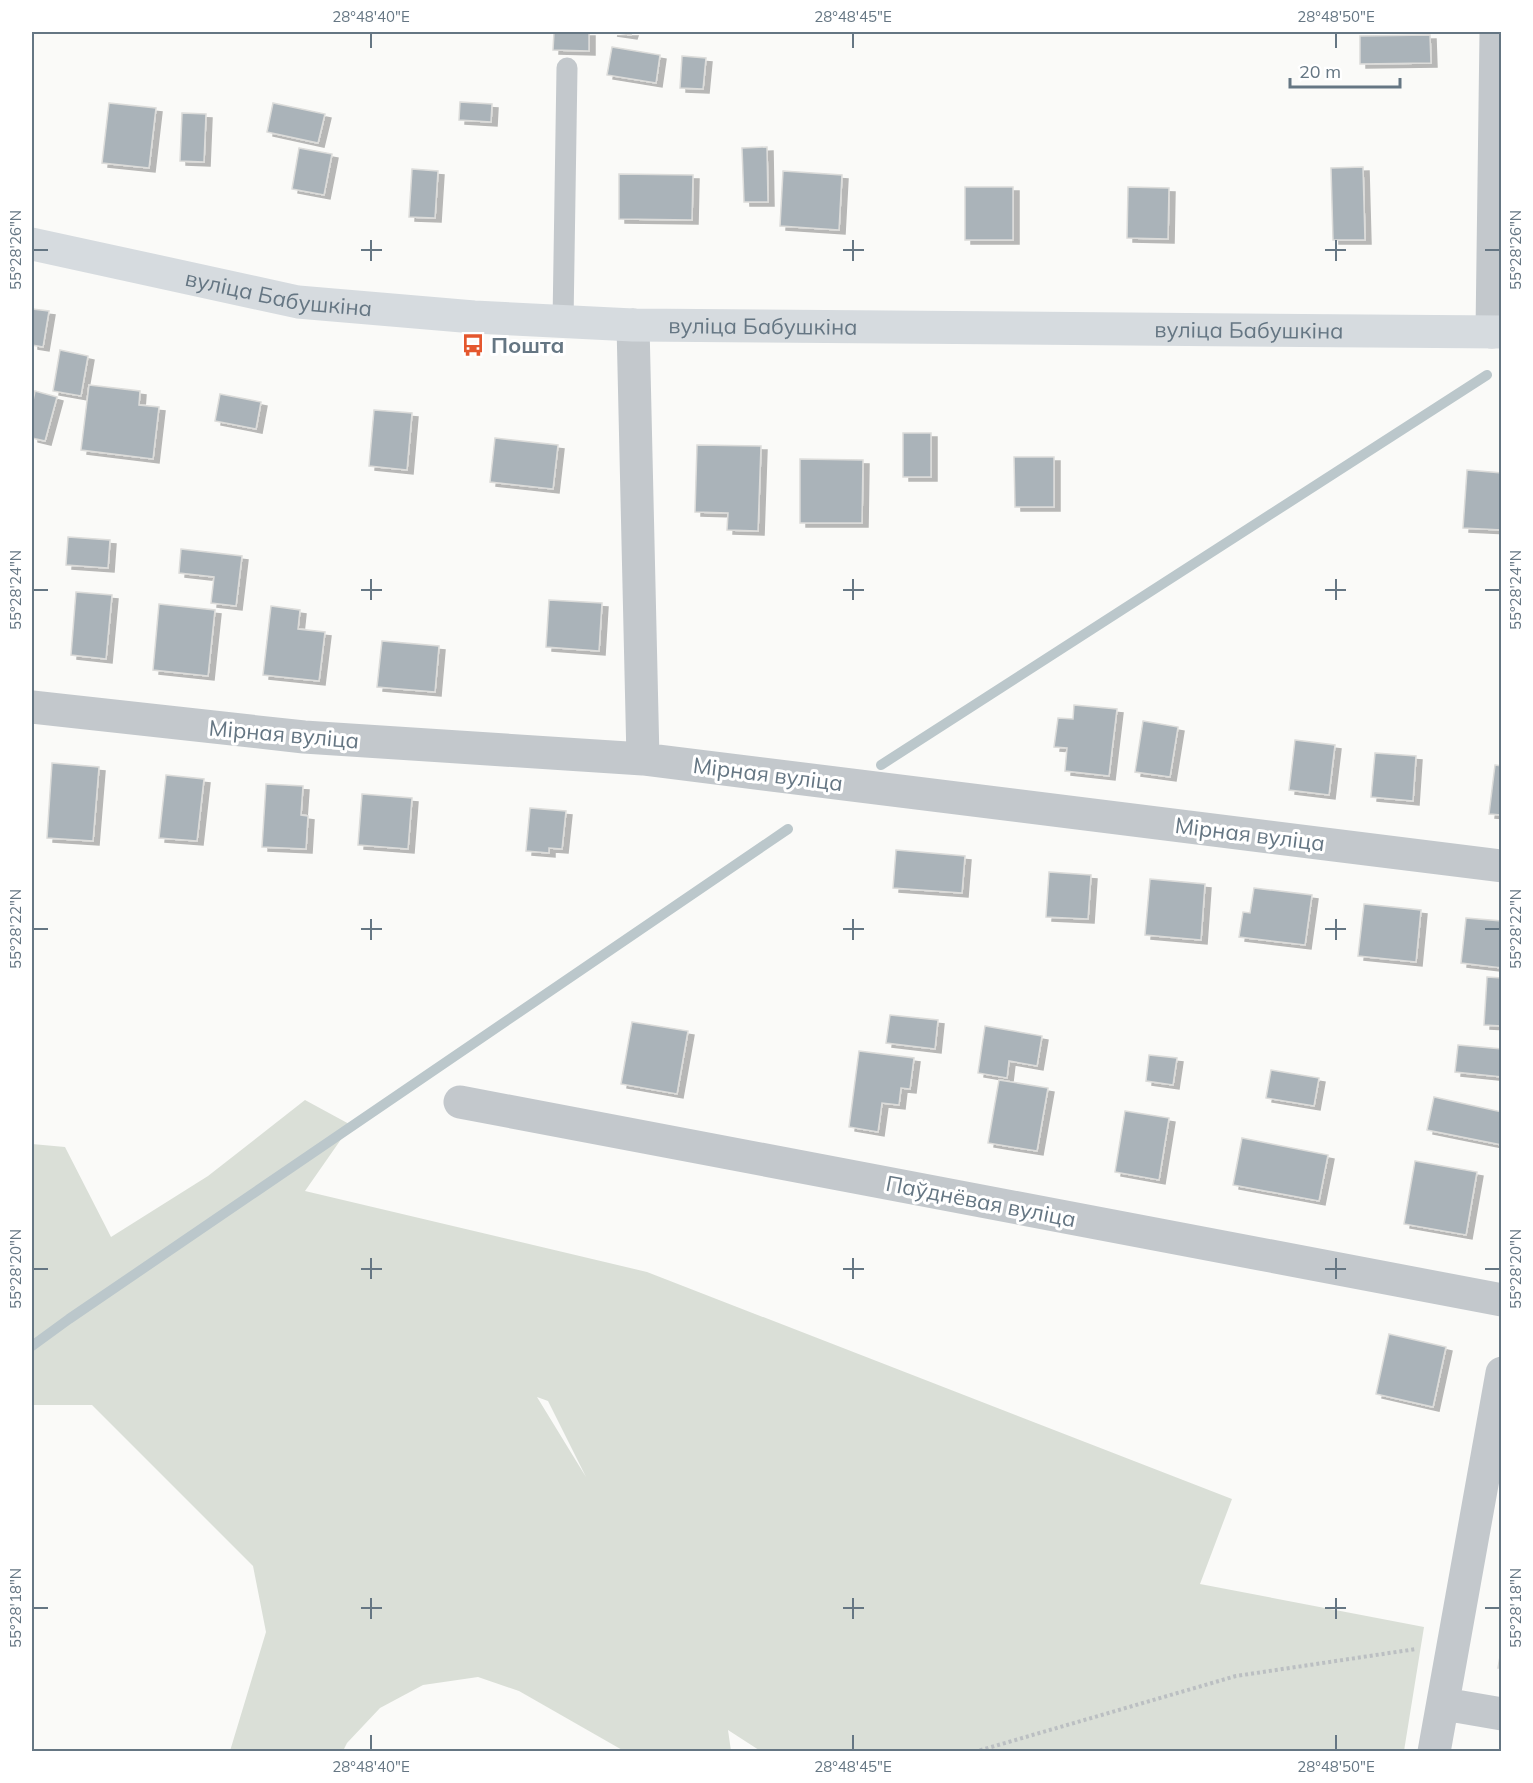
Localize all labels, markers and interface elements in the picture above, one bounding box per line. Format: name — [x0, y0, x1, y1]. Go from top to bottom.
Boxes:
text: 28°48'40"E — [332, 7, 410, 26]
text: 28°48'45"E — [814, 7, 892, 26]
text: 28°48'50"E — [1297, 7, 1375, 26]
scale bar — [1290, 51, 1400, 89]
text: 20 m — [1299, 60, 1341, 83]
text: 55°28'26"N — [6, 210, 25, 290]
text: 55°28'26"N — [1506, 210, 1525, 290]
street label: вуліца Бабушкіна — [183, 264, 373, 322]
street label: вуліца Бабушкіна — [668, 311, 858, 341]
street label: вуліца Бабушкіна — [1154, 315, 1344, 345]
place label: Пошта — [491, 331, 565, 359]
bus stop icon: Пошта — [460, 332, 486, 358]
text: 55°28'24"N — [6, 550, 25, 630]
text: 55°28'24"N — [1506, 550, 1525, 630]
street label: Мірная вуліца — [208, 713, 360, 755]
street label: Мірная вуліца — [691, 751, 845, 797]
street label: Мірная вуліца — [1173, 811, 1327, 857]
text: 55°28'22"N — [6, 889, 25, 969]
text: 55°28'22"N — [1506, 889, 1525, 969]
street label: Паўднёвая вуліца — [884, 1169, 1078, 1233]
text: 55°28'20"N — [6, 1229, 25, 1309]
text: 55°28'20"N — [1506, 1229, 1525, 1309]
text: 55°28'18"N — [6, 1568, 25, 1648]
text: 55°28'18"N — [1506, 1568, 1525, 1648]
text: 28°48'40"E — [332, 1757, 410, 1776]
text: 28°48'45"E — [814, 1757, 892, 1776]
text: 28°48'50"E — [1297, 1757, 1375, 1776]

